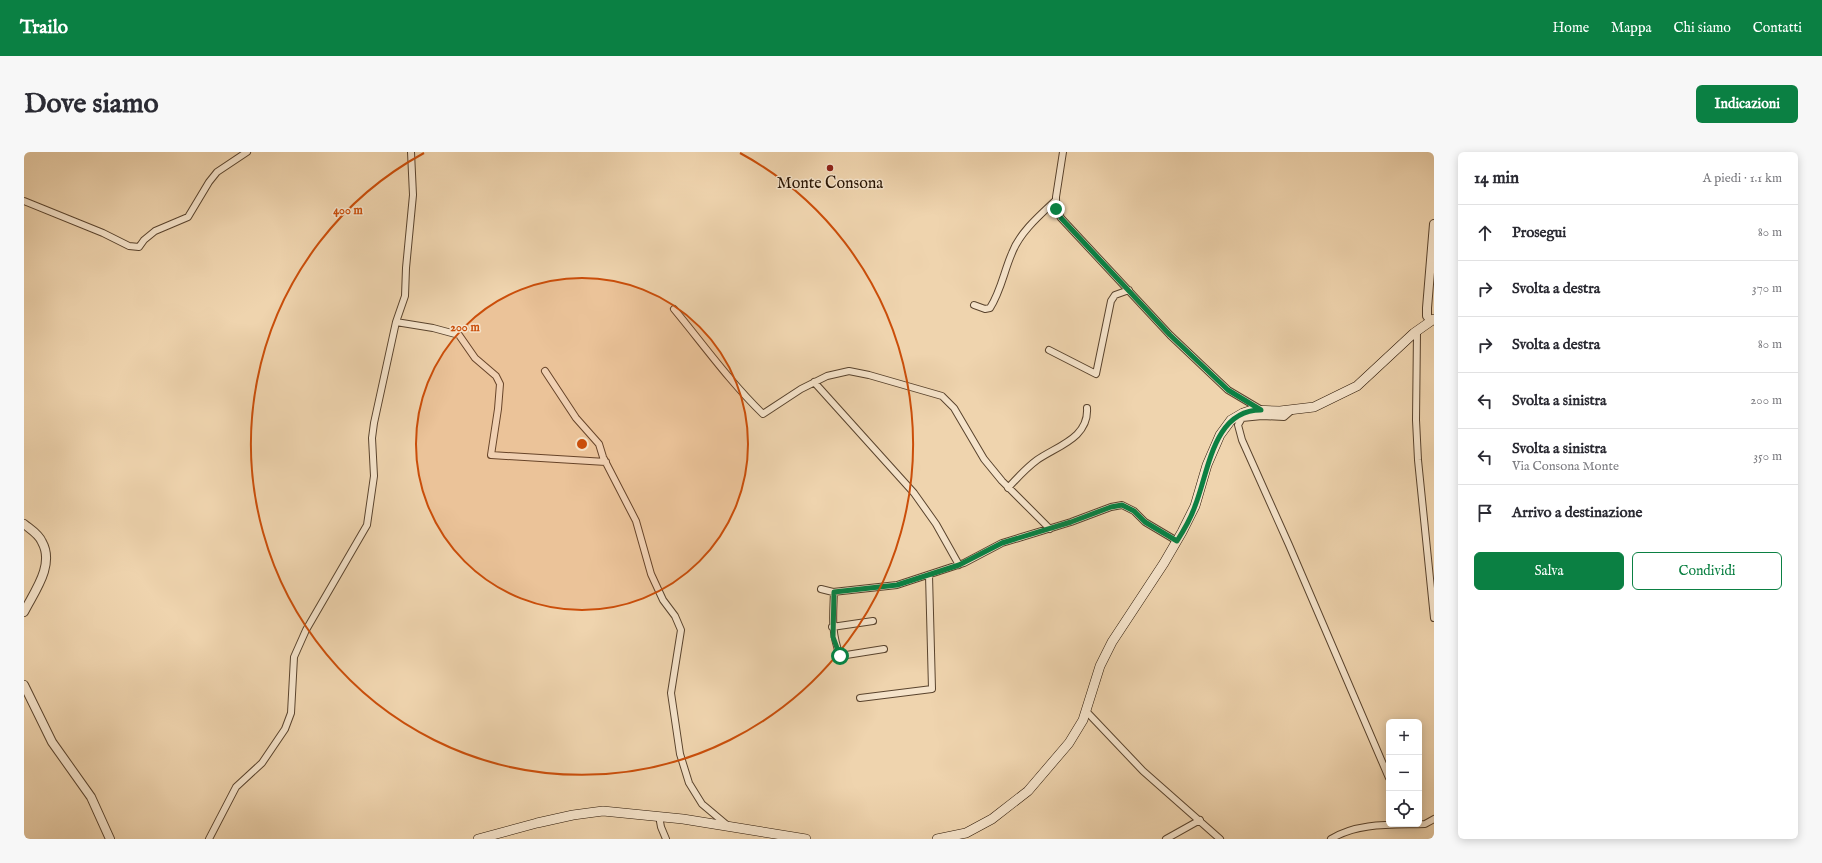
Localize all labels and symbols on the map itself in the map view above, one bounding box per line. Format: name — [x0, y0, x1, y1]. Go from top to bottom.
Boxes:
marker: Monte Consona — [825, 163, 835, 173]
place label: Monte Consona — [777, 174, 883, 194]
route end — [1047, 200, 1065, 218]
text: 400 m — [333, 203, 364, 218]
text: 200 m — [450, 320, 480, 335]
centre of rings — [575, 437, 589, 451]
route start — [831, 647, 849, 665]

